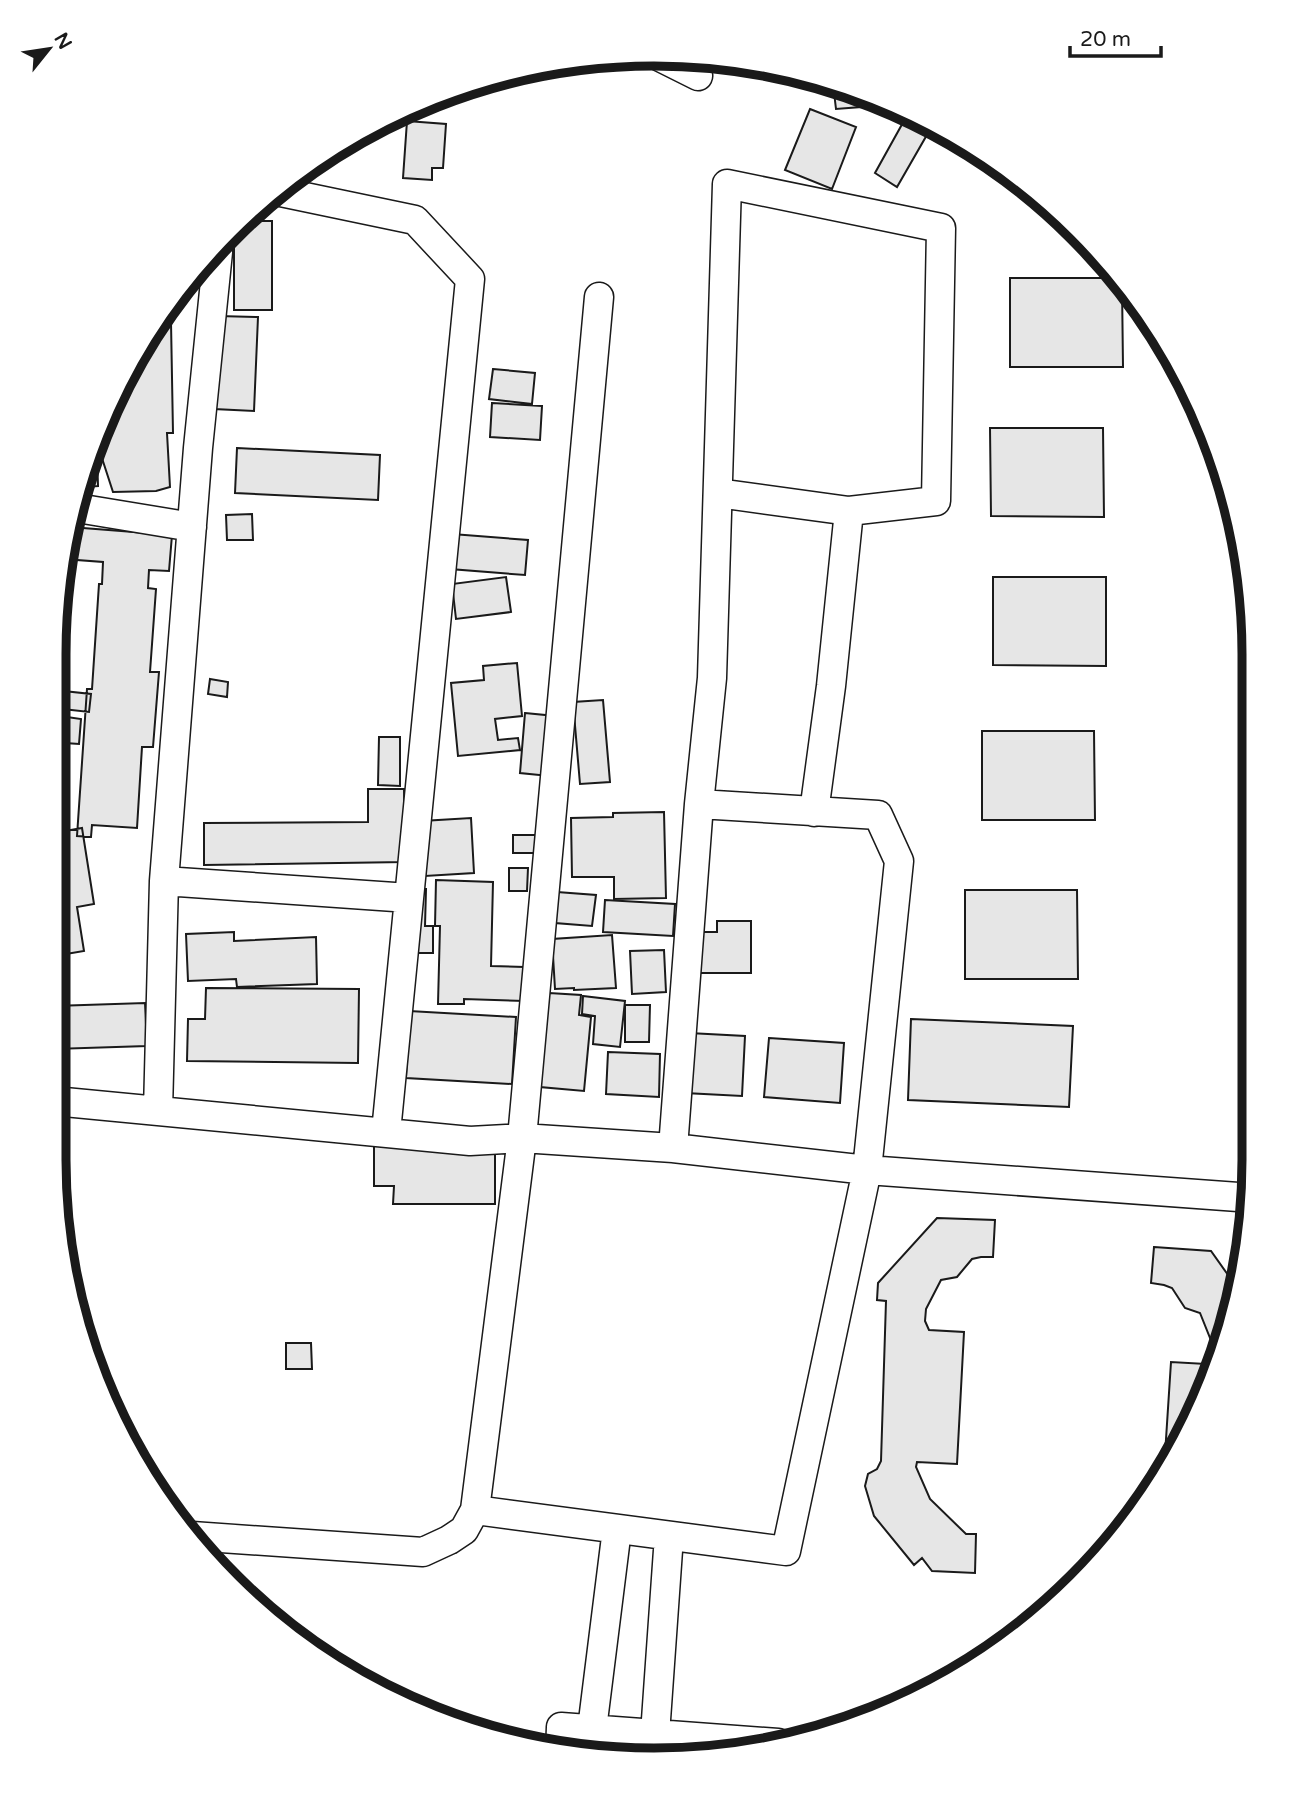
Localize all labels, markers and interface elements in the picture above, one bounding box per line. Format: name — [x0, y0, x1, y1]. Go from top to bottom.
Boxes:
north arrow — [14, 14, 84, 84]
scale bar — [1070, 14, 1161, 58]
text: 20 m — [1080, 27, 1131, 52]
text: N — [50, 29, 76, 53]

